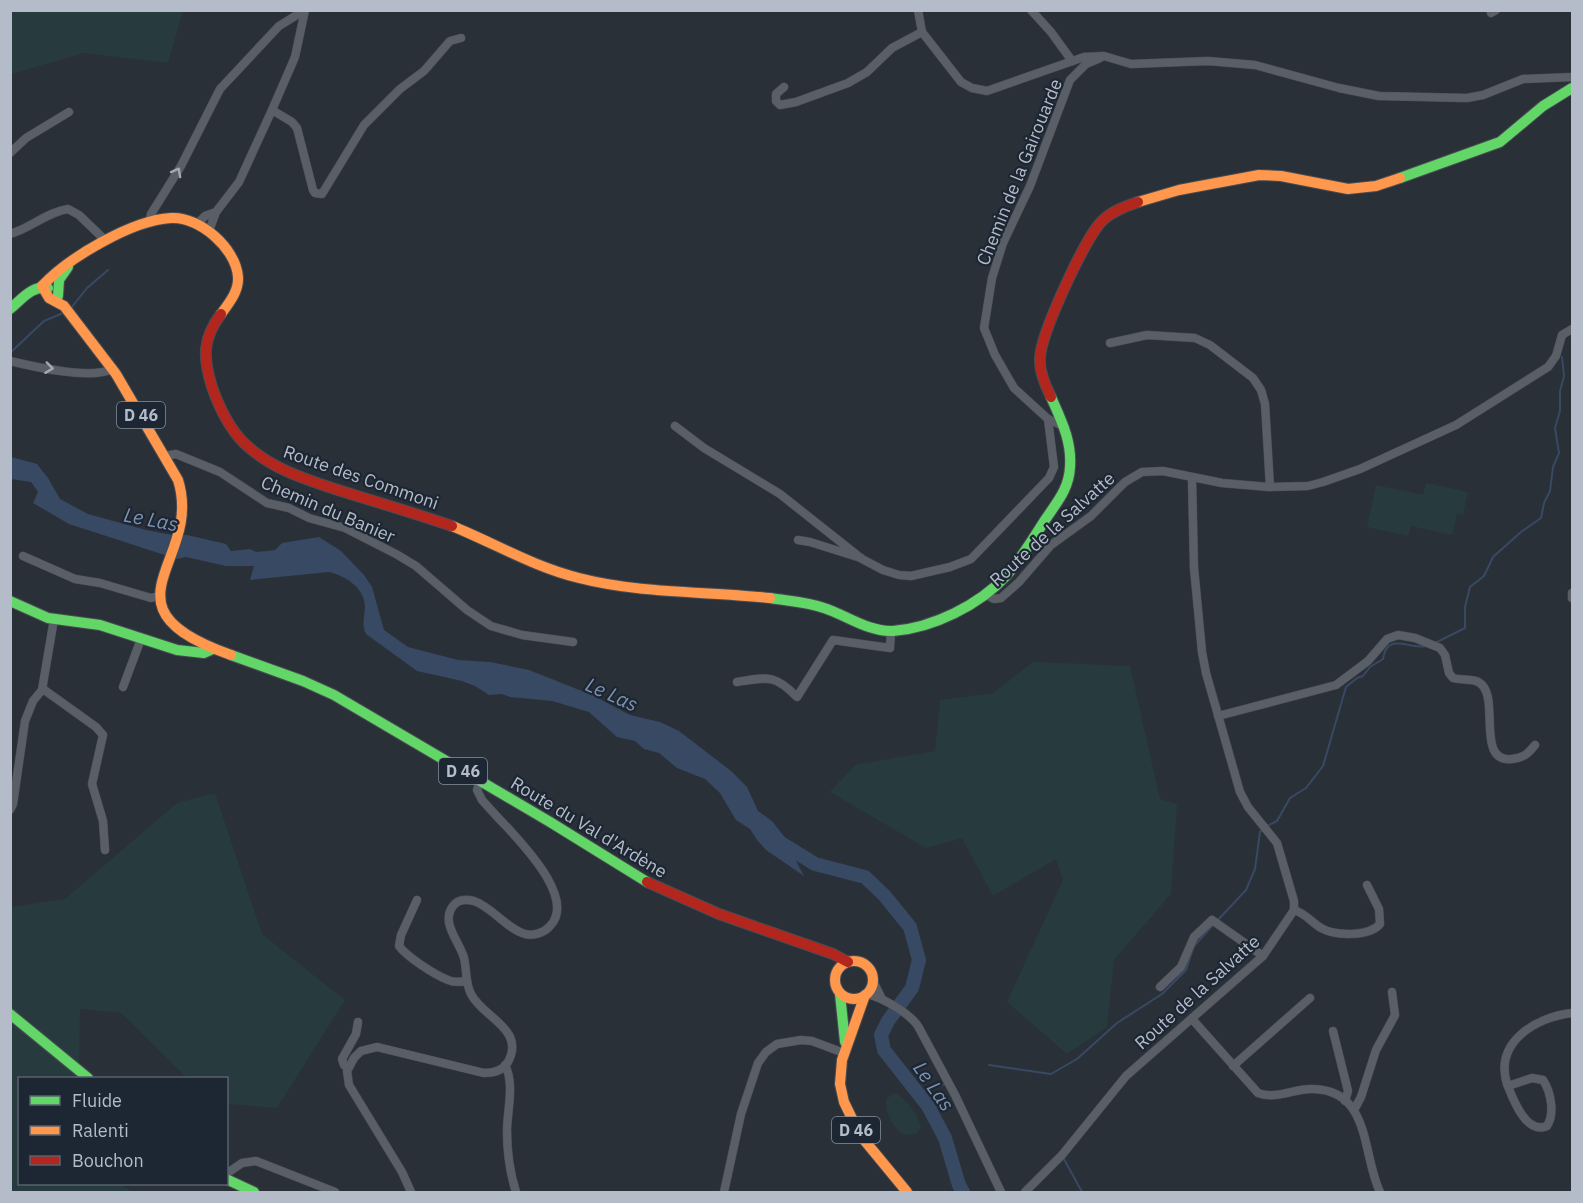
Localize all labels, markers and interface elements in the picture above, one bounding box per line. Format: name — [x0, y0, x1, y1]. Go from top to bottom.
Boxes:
street label: Chemin de la Gairouarde — [971, 75, 1067, 269]
one-way arrow — [170, 168, 181, 178]
one-way arrow — [45, 362, 54, 374]
road number: D 46 — [117, 402, 165, 428]
street label: Route des Commoni — [280, 440, 442, 514]
street label: Route de la Salvatte — [985, 467, 1119, 591]
street label: Chemin du Banier — [257, 470, 399, 548]
water label: Le Las — [122, 501, 180, 537]
water label: Le Las — [581, 671, 643, 717]
road number: D 46 — [439, 758, 487, 784]
street label: Route du Val d'Ardène — [507, 771, 671, 883]
street label: Route de la Salvatte — [1130, 930, 1264, 1054]
water label: Le Las — [907, 1056, 961, 1116]
legend — [18, 1077, 228, 1185]
text: Fluide — [72, 1089, 122, 1112]
road number: D 46 — [832, 1117, 880, 1143]
text: Ralenti — [72, 1119, 129, 1142]
text: Bouchon — [72, 1149, 144, 1172]

